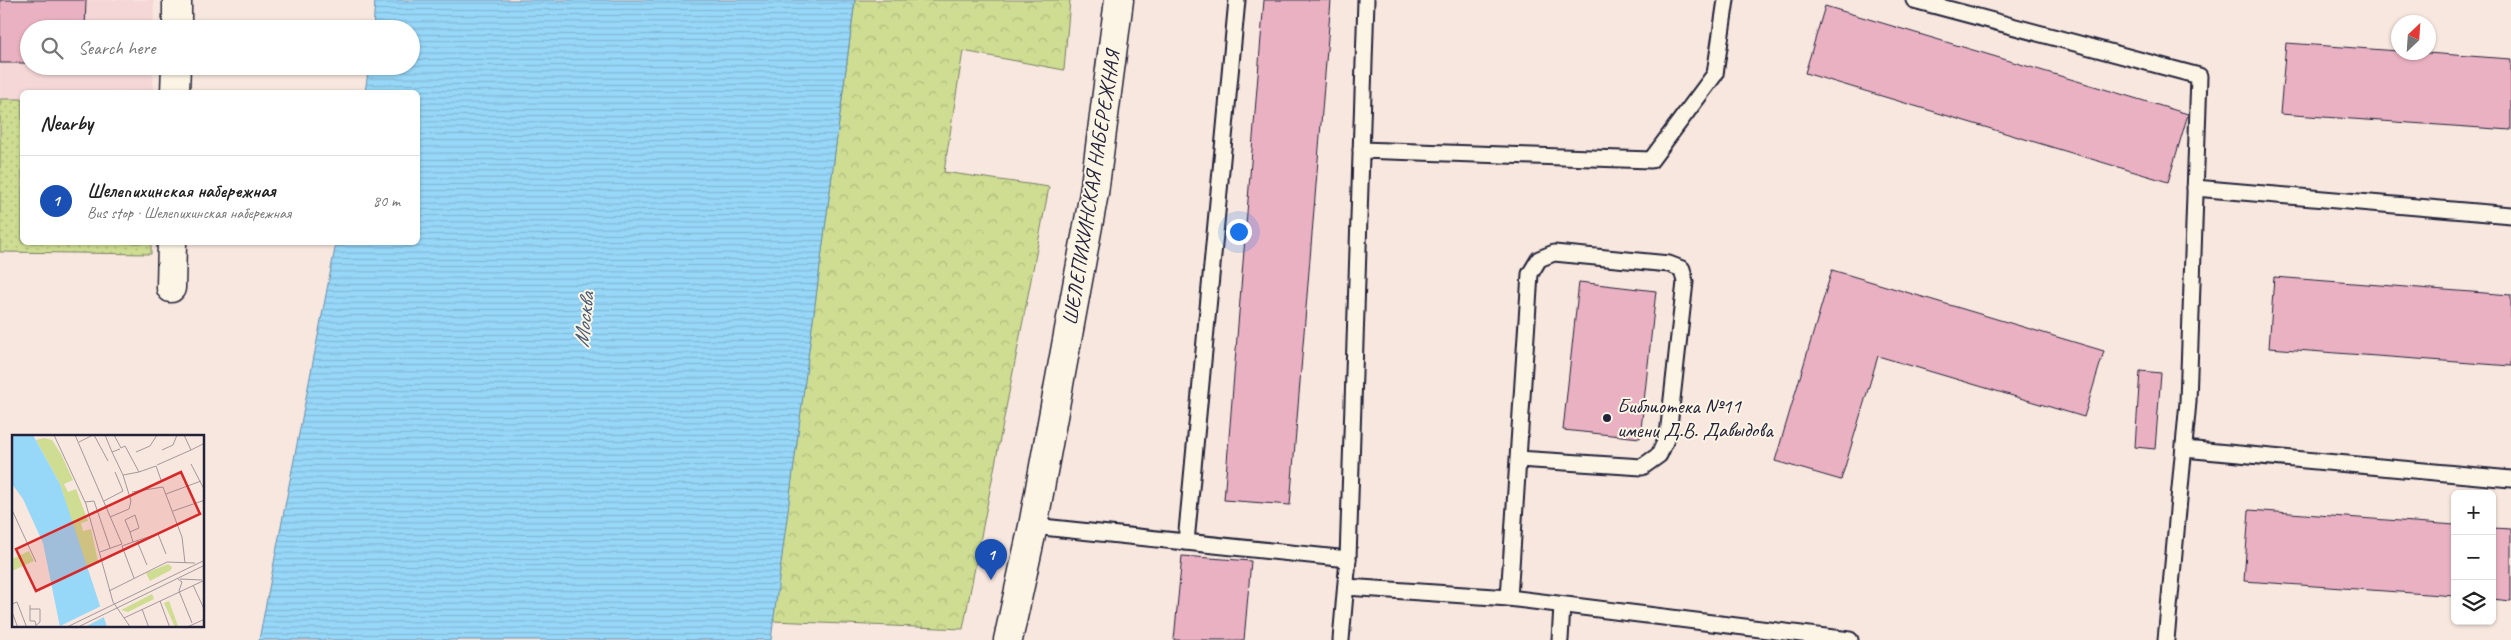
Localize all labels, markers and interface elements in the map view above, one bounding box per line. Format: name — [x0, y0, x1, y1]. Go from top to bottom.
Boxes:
north arrow — [2391, 15, 2436, 60]
search box — [20, 20, 420, 75]
icon: search — [38, 34, 66, 62]
text: Search here — [78, 36, 155, 60]
street label: ШЕЛЕПИХИНСКАЯ НАБЕРЕЖНАЯ — [1056, 46, 1126, 327]
text: Nearby — [40, 110, 93, 136]
text: Шелепихинская набережная — [87, 179, 275, 203]
text: 1 — [52, 191, 60, 211]
text: 80 m — [373, 191, 400, 211]
text: Bus stop · Шелепихинская набережная — [87, 203, 291, 223]
your location — [1226, 219, 1252, 245]
water label: Москва — [567, 289, 601, 349]
place label: Библиотека №11 имени Д.В. Давыдова — [1617, 393, 1774, 443]
marker: Библиотека №11 имени Д.В. Давыдова — [1601, 412, 1613, 424]
inset map — [12, 435, 205, 628]
map controls — [2451, 490, 2496, 625]
button: + — [2451, 490, 2496, 535]
button: − — [2451, 535, 2496, 580]
pin: 1 — [975, 539, 1007, 580]
button: layers — [2451, 580, 2496, 625]

